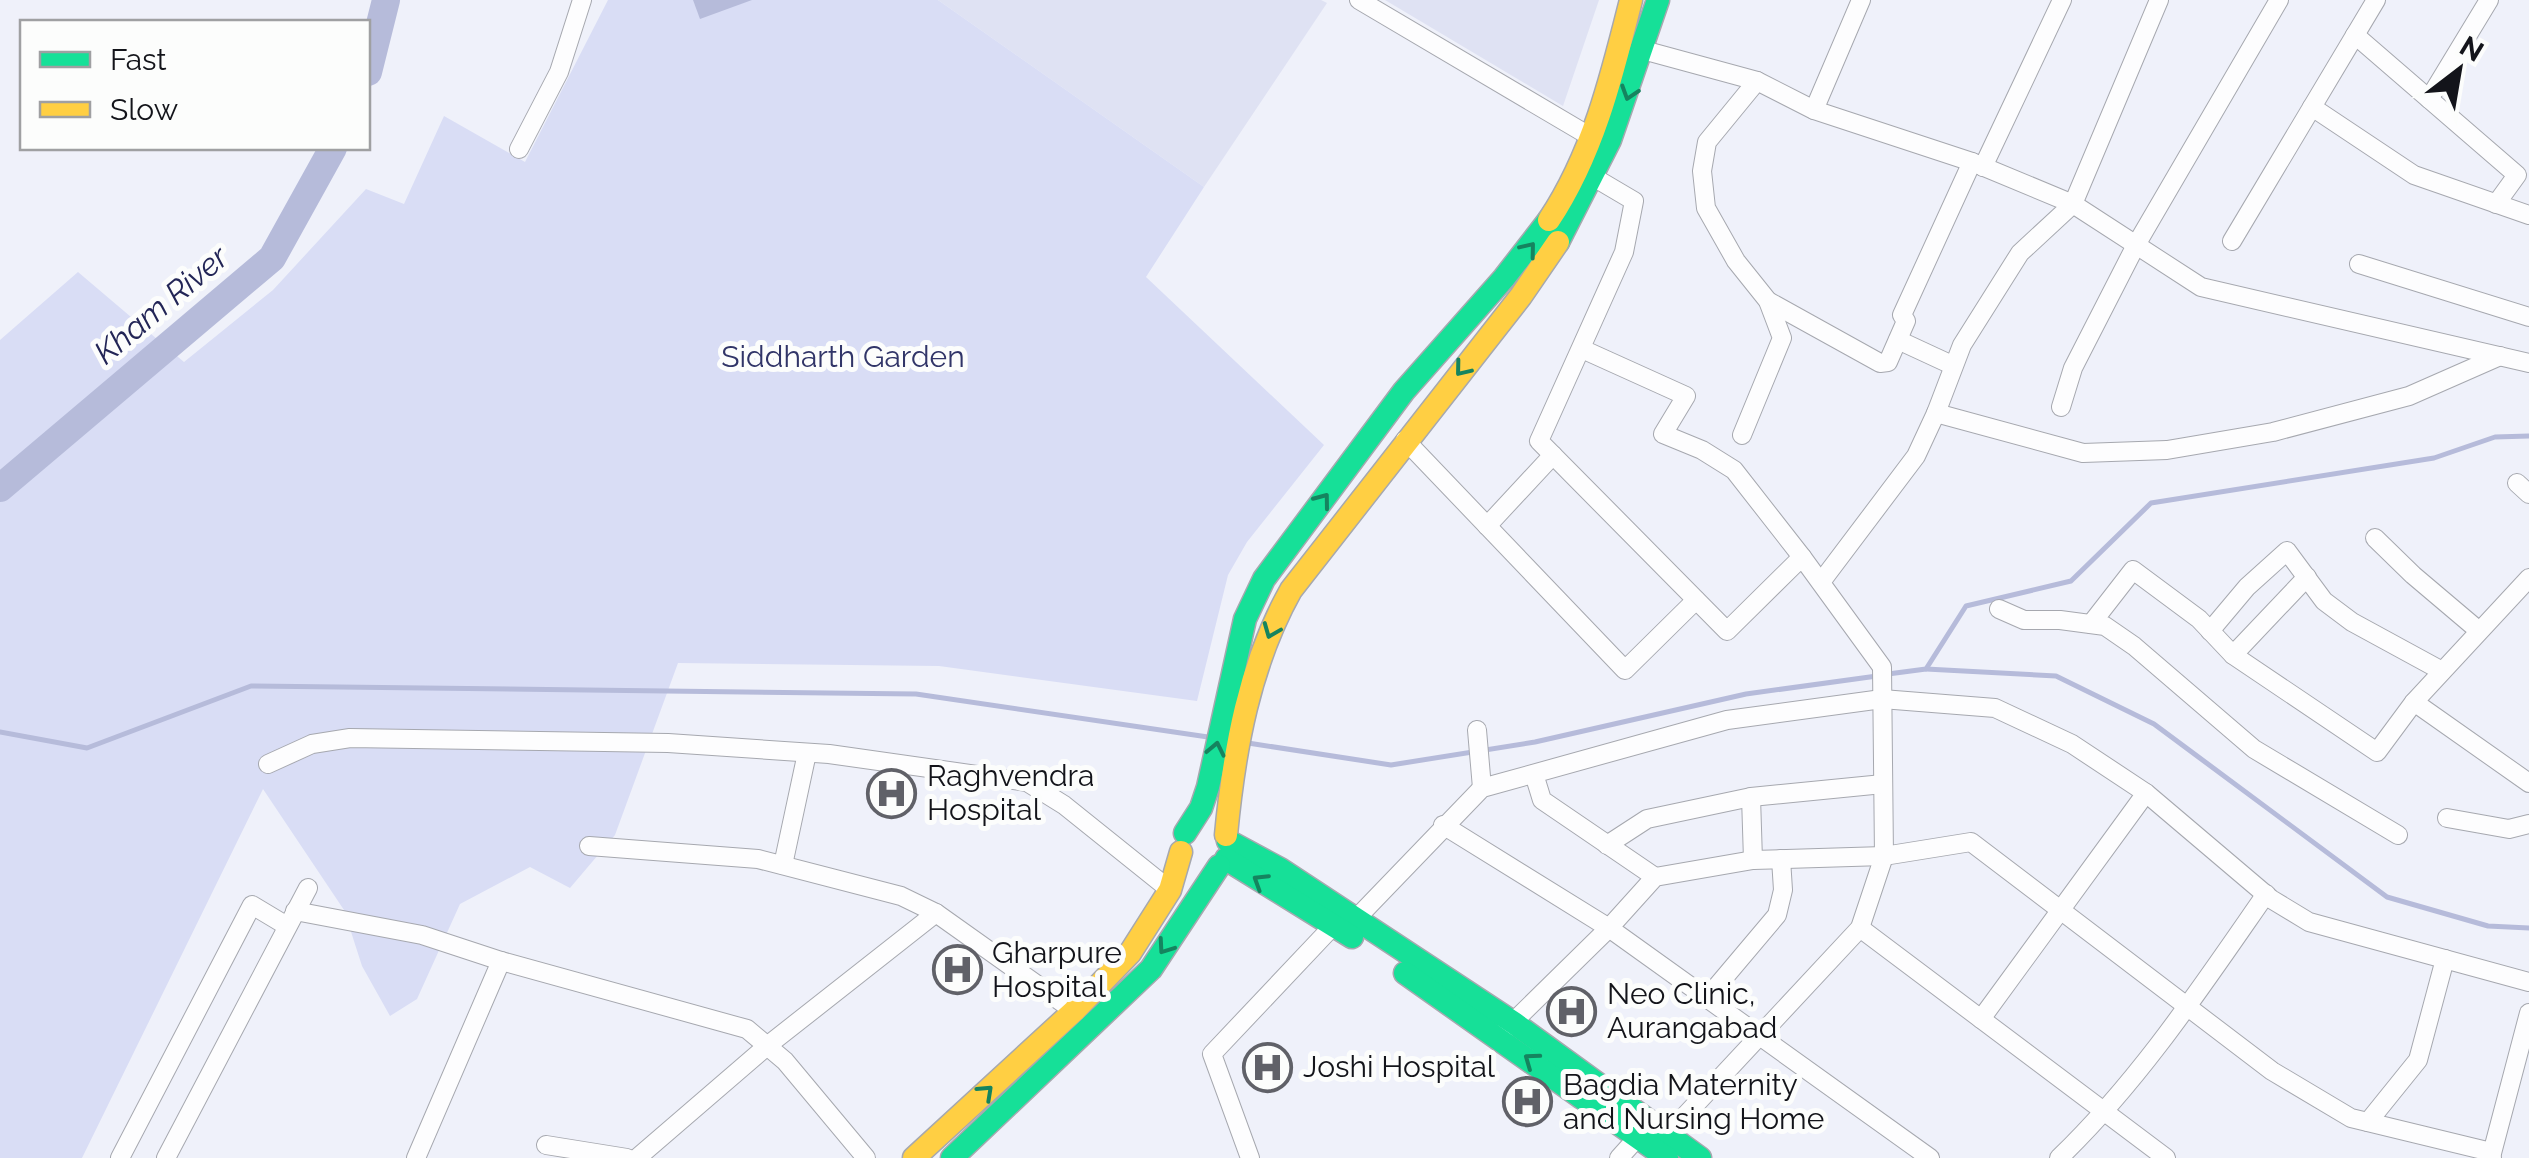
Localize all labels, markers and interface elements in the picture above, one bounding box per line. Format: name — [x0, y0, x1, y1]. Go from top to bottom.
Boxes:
legend — [20, 20, 370, 150]
north arrow — [2409, 20, 2509, 120]
text: N — [2454, 29, 2489, 69]
text: Fast — [110, 42, 167, 77]
one-way arrow — [1620, 84, 1641, 101]
text: Slow — [110, 92, 178, 127]
water label: Kham River — [86, 237, 236, 371]
one-way arrow — [1517, 243, 1535, 261]
park label: Siddharth Garden — [721, 339, 965, 374]
one-way arrow — [1456, 358, 1474, 376]
one-way arrow — [1311, 493, 1330, 512]
one-way arrow — [1263, 621, 1283, 639]
one-way arrow — [1204, 741, 1225, 758]
place label: Raghvendra Hospital — [927, 758, 1094, 827]
hospital icon: Raghvendra Hospital — [866, 767, 918, 819]
one-way arrow — [1253, 874, 1271, 893]
place label: Gharpure Hospital — [992, 935, 1122, 1004]
one-way arrow — [1159, 936, 1177, 955]
hospital icon: Gharpure Hospital — [931, 944, 983, 996]
place label: Neo Clinic, Aurangabad — [1607, 976, 1777, 1045]
hospital icon: Neo Clinic, Aurangabad — [1546, 985, 1598, 1037]
hospital icon: Joshi Hospital — [1242, 1041, 1294, 1093]
place label: Joshi Hospital — [1303, 1049, 1496, 1084]
one-way arrow — [1524, 1054, 1542, 1072]
place label: Bagdia Maternity and Nursing Home — [1563, 1067, 1824, 1136]
hospital icon: Bagdia Maternity and Nursing Home — [1502, 1076, 1554, 1128]
one-way arrow — [974, 1086, 992, 1104]

